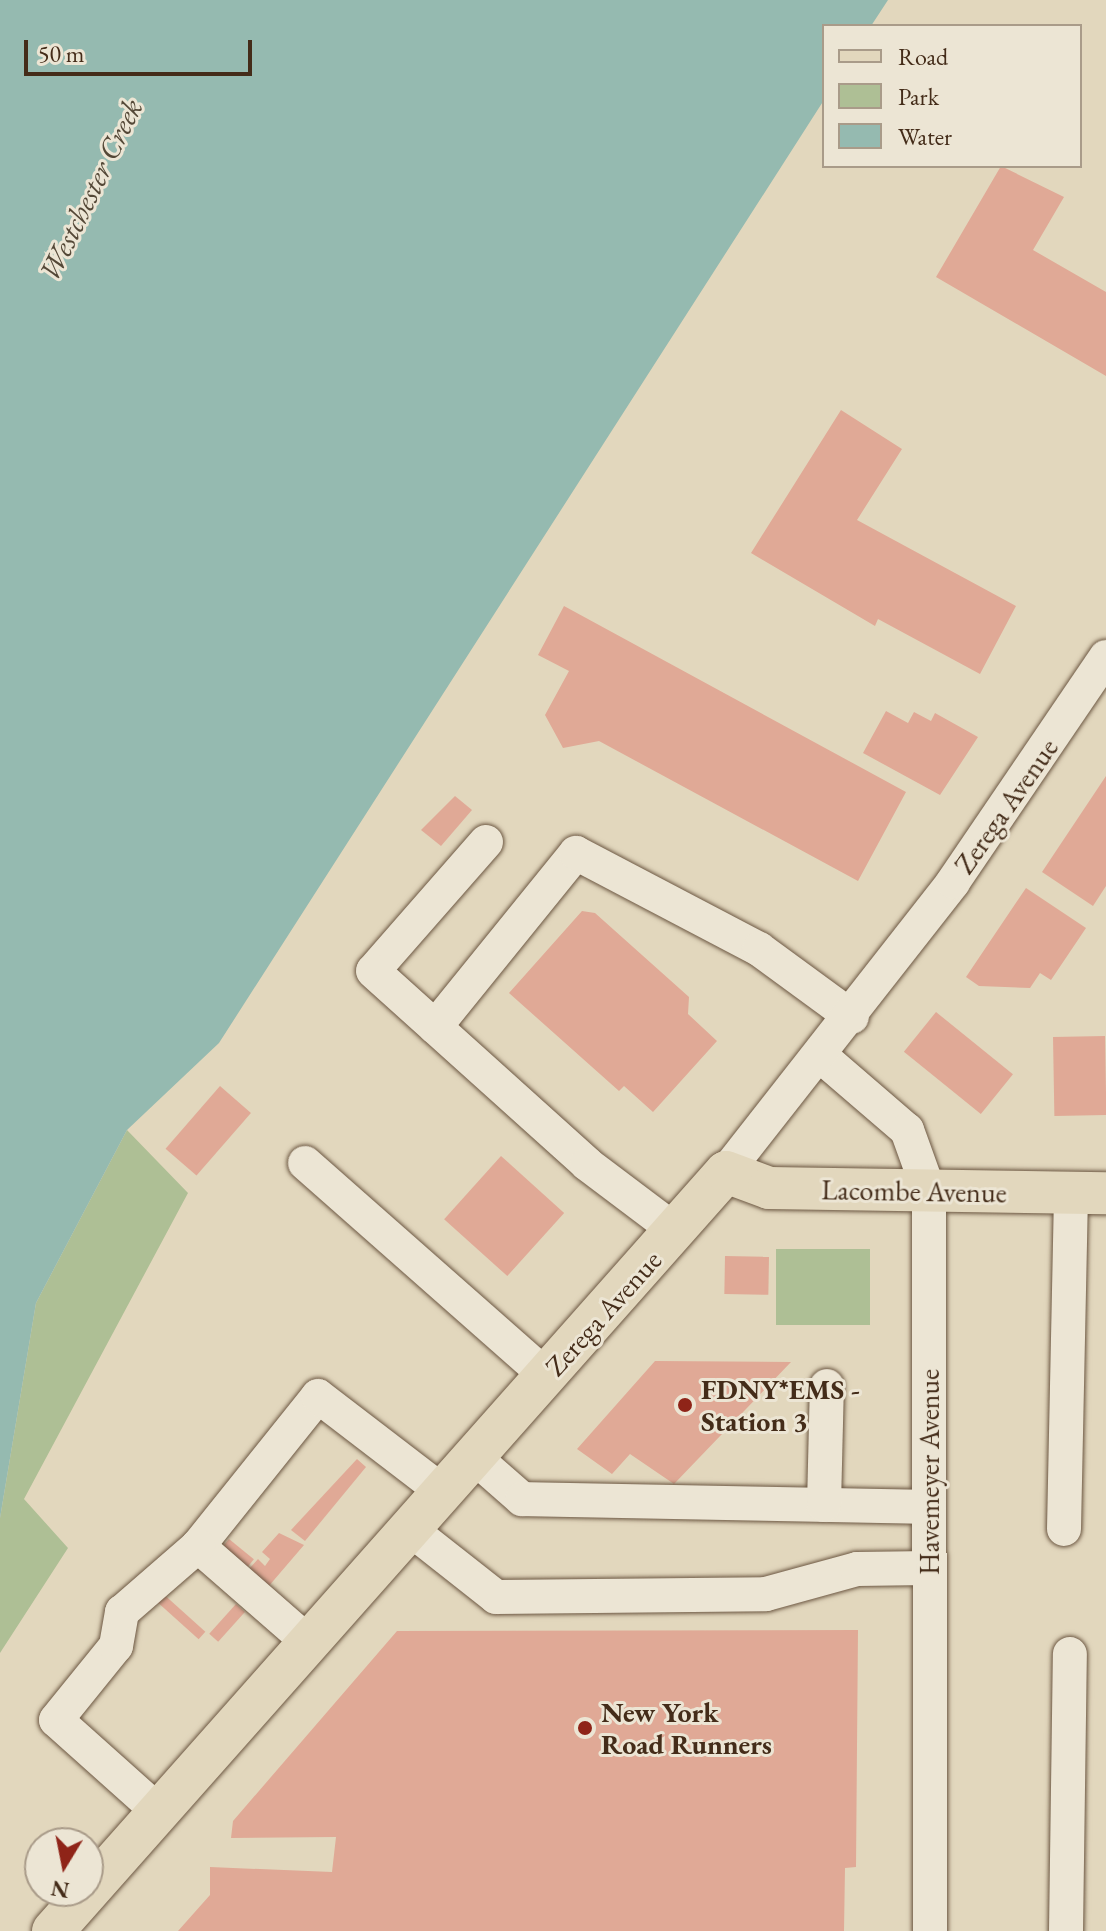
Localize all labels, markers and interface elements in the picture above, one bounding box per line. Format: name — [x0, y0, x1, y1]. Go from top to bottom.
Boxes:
scale bar — [28, 24, 256, 74]
legend — [822, 24, 1082, 168]
text: 50 m — [38, 38, 85, 69]
text: Road — [898, 41, 948, 72]
text: Park — [898, 81, 939, 112]
water label: Westchester Creek — [31, 93, 151, 287]
text: Water — [898, 121, 952, 152]
street label: Zerega Avenue — [947, 732, 1065, 880]
street label: Lacombe Avenue — [821, 1173, 1007, 1209]
street label: Zerega Avenue — [538, 1243, 668, 1383]
street label: Havemeyer Avenue — [912, 1369, 946, 1575]
place label: FDNY*EMS - Station 3 — [701, 1372, 860, 1438]
marker: FDNY*EMS - Station 3 — [676, 1396, 694, 1414]
place label: New York Road Runners — [601, 1695, 772, 1761]
marker: New York Road Runners — [576, 1719, 594, 1737]
north arrow — [24, 1827, 104, 1907]
text: N — [49, 1873, 71, 1905]

